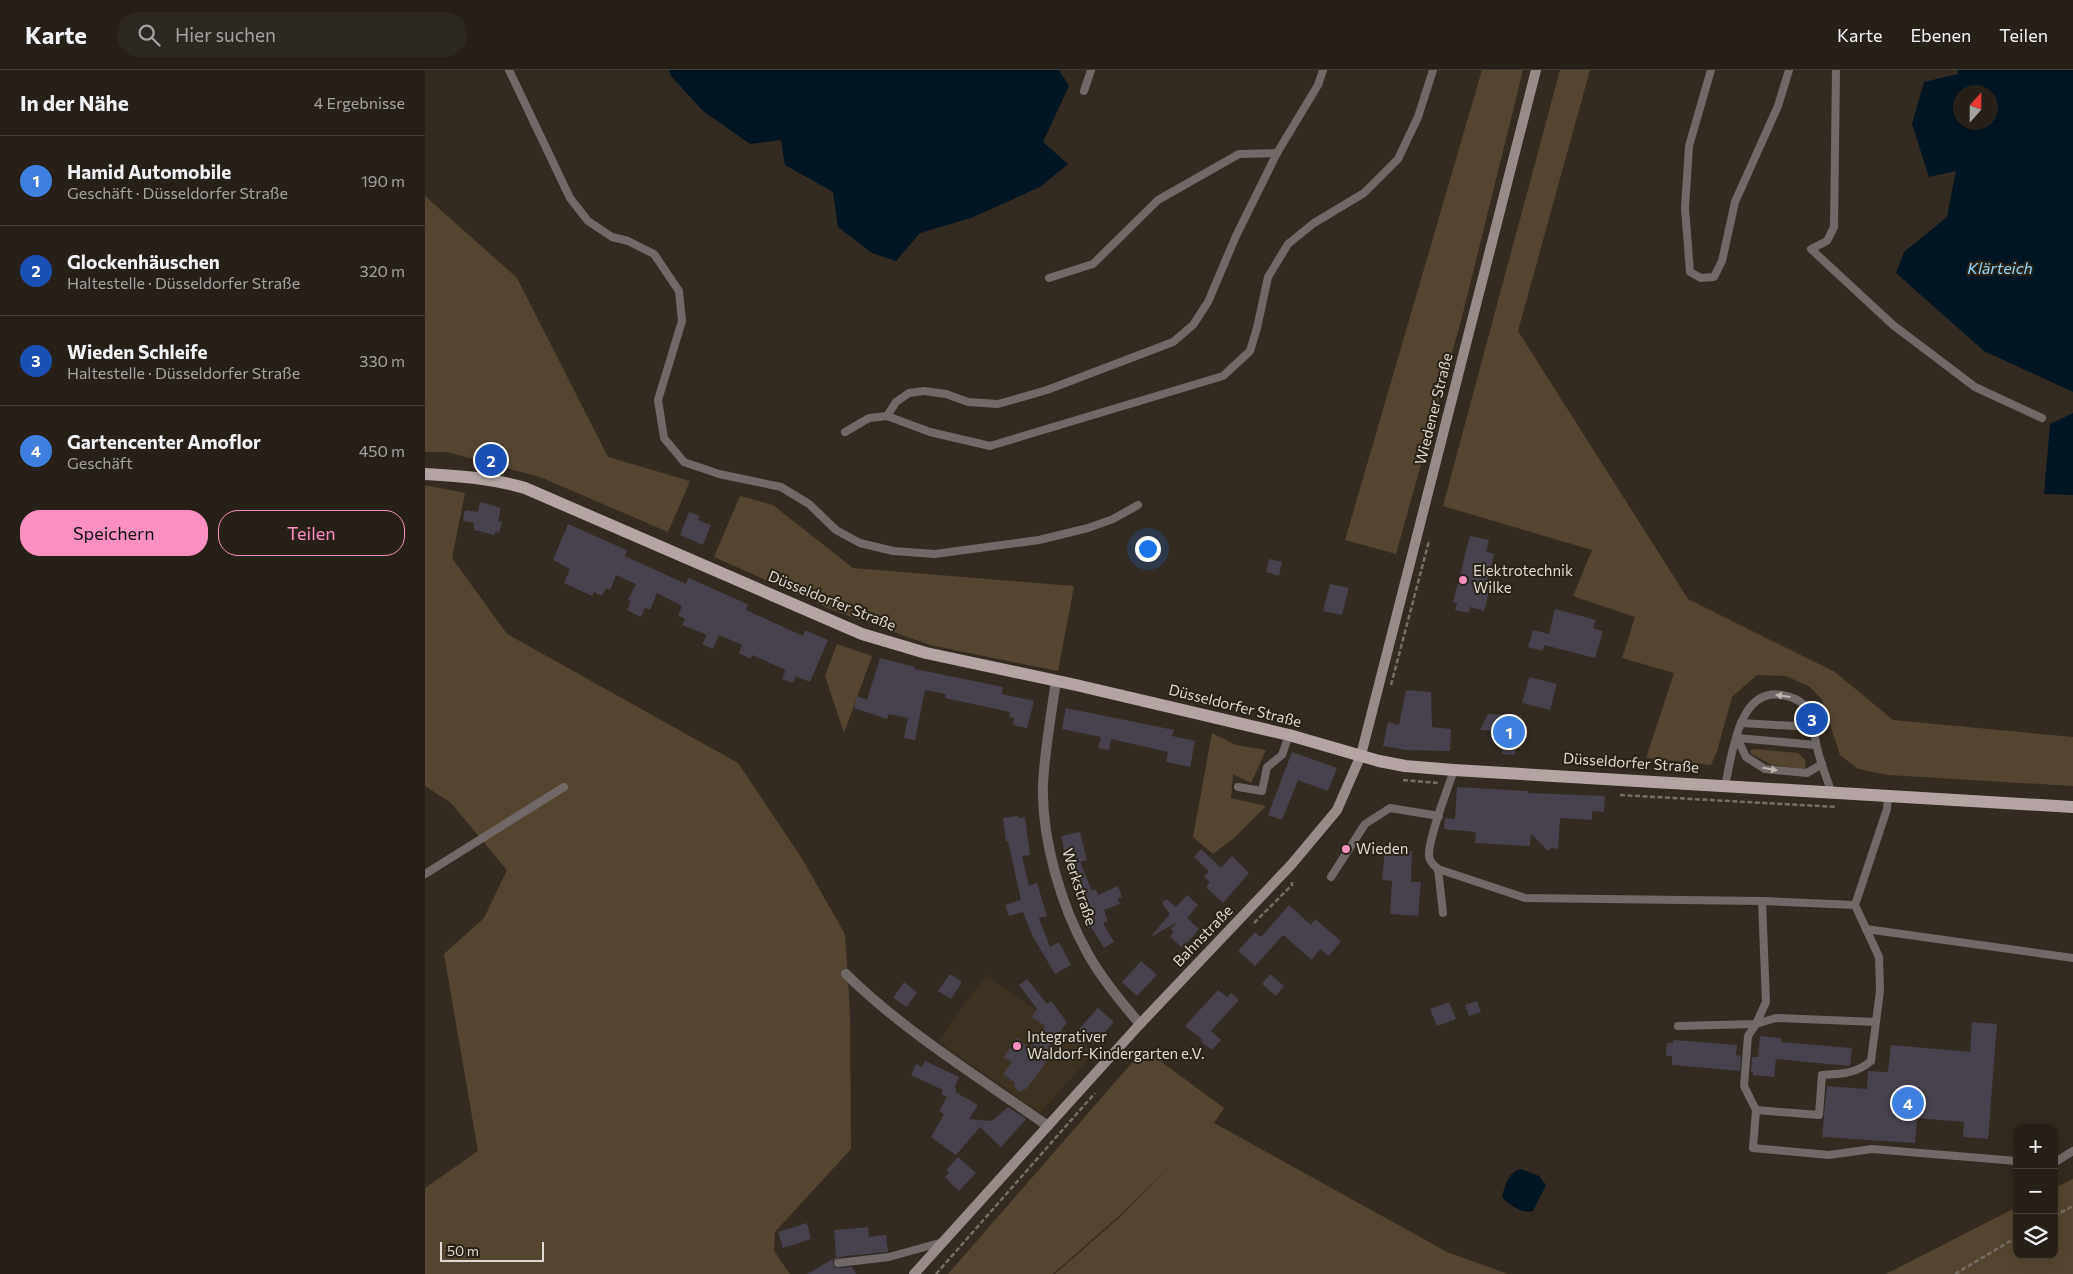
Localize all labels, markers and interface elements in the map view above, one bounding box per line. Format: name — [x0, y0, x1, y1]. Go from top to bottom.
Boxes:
search box — [117, 12, 467, 57]
text: Karte — [25, 20, 87, 49]
icon: search — [135, 21, 163, 49]
text: Hier suchen — [175, 23, 276, 46]
text: Karte — [1837, 24, 1882, 46]
text: Ebenen — [1910, 24, 1971, 46]
text: Teilen — [1999, 24, 2048, 46]
north arrow — [1953, 85, 1998, 130]
text: In der Nähe — [20, 90, 129, 115]
text: 4 Ergebnisse — [314, 93, 405, 112]
text: Hamid Automobile — [67, 160, 231, 183]
text: 1 — [32, 171, 40, 190]
text: 190 m — [361, 171, 405, 190]
text: Geschäft · Düsseldorfer Straße — [67, 183, 288, 202]
text: Glockenhäuschen — [67, 250, 220, 273]
water label: Klärteich — [1967, 258, 2033, 277]
text: 2 — [31, 261, 41, 280]
text: 320 m — [360, 261, 405, 280]
text: Haltestelle · Düsseldorfer Straße — [67, 273, 300, 292]
text: Wieden Schleife — [67, 340, 207, 363]
text: 3 — [31, 351, 41, 370]
text: 330 m — [359, 351, 405, 370]
street label: Wiedener Straße — [1410, 351, 1456, 466]
text: Haltestelle · Düsseldorfer Straße — [67, 363, 300, 382]
text: Gartencenter Amoflor — [67, 430, 261, 453]
text: 4 — [31, 441, 41, 460]
text: 450 m — [359, 441, 405, 460]
pin: 2 — [475, 441, 507, 479]
text: Geschäft — [67, 453, 133, 472]
button: Speichern — [20, 510, 208, 556]
button: Teilen — [218, 510, 405, 556]
your location — [1135, 536, 1161, 562]
place label: Elektrotechnik Wilke — [1473, 561, 1573, 596]
street label: Düsseldorfer Straße — [766, 566, 899, 634]
marker: Elektrotechnik Wilke — [1457, 574, 1469, 586]
street label: Düsseldorfer Straße — [1167, 680, 1304, 730]
one-way arrow — [1774, 691, 1790, 699]
pin: 3 — [1796, 700, 1828, 738]
pin: 1 — [1493, 713, 1525, 751]
street label: Düsseldorfer Straße — [1562, 748, 1700, 776]
one-way arrow — [1763, 765, 1779, 773]
place label: Wieden — [1356, 839, 1408, 857]
marker: Wieden — [1340, 843, 1352, 855]
street label: Werkstraße — [1059, 846, 1101, 928]
street label: Bahnstraße — [1169, 901, 1236, 970]
place label: Integrativer Waldorf-Kindergarten e.V. — [1027, 1027, 1204, 1062]
marker: Integrativer Waldorf-Kindergarten e.V. — [1011, 1040, 1023, 1052]
pin: 4 — [1892, 1084, 1924, 1122]
map controls — [2013, 1124, 2058, 1259]
button: + — [2013, 1124, 2058, 1169]
button: − — [2013, 1169, 2058, 1214]
button: layers — [2013, 1214, 2058, 1259]
scale bar — [440, 1239, 544, 1262]
text: 50 m — [447, 1242, 479, 1259]

